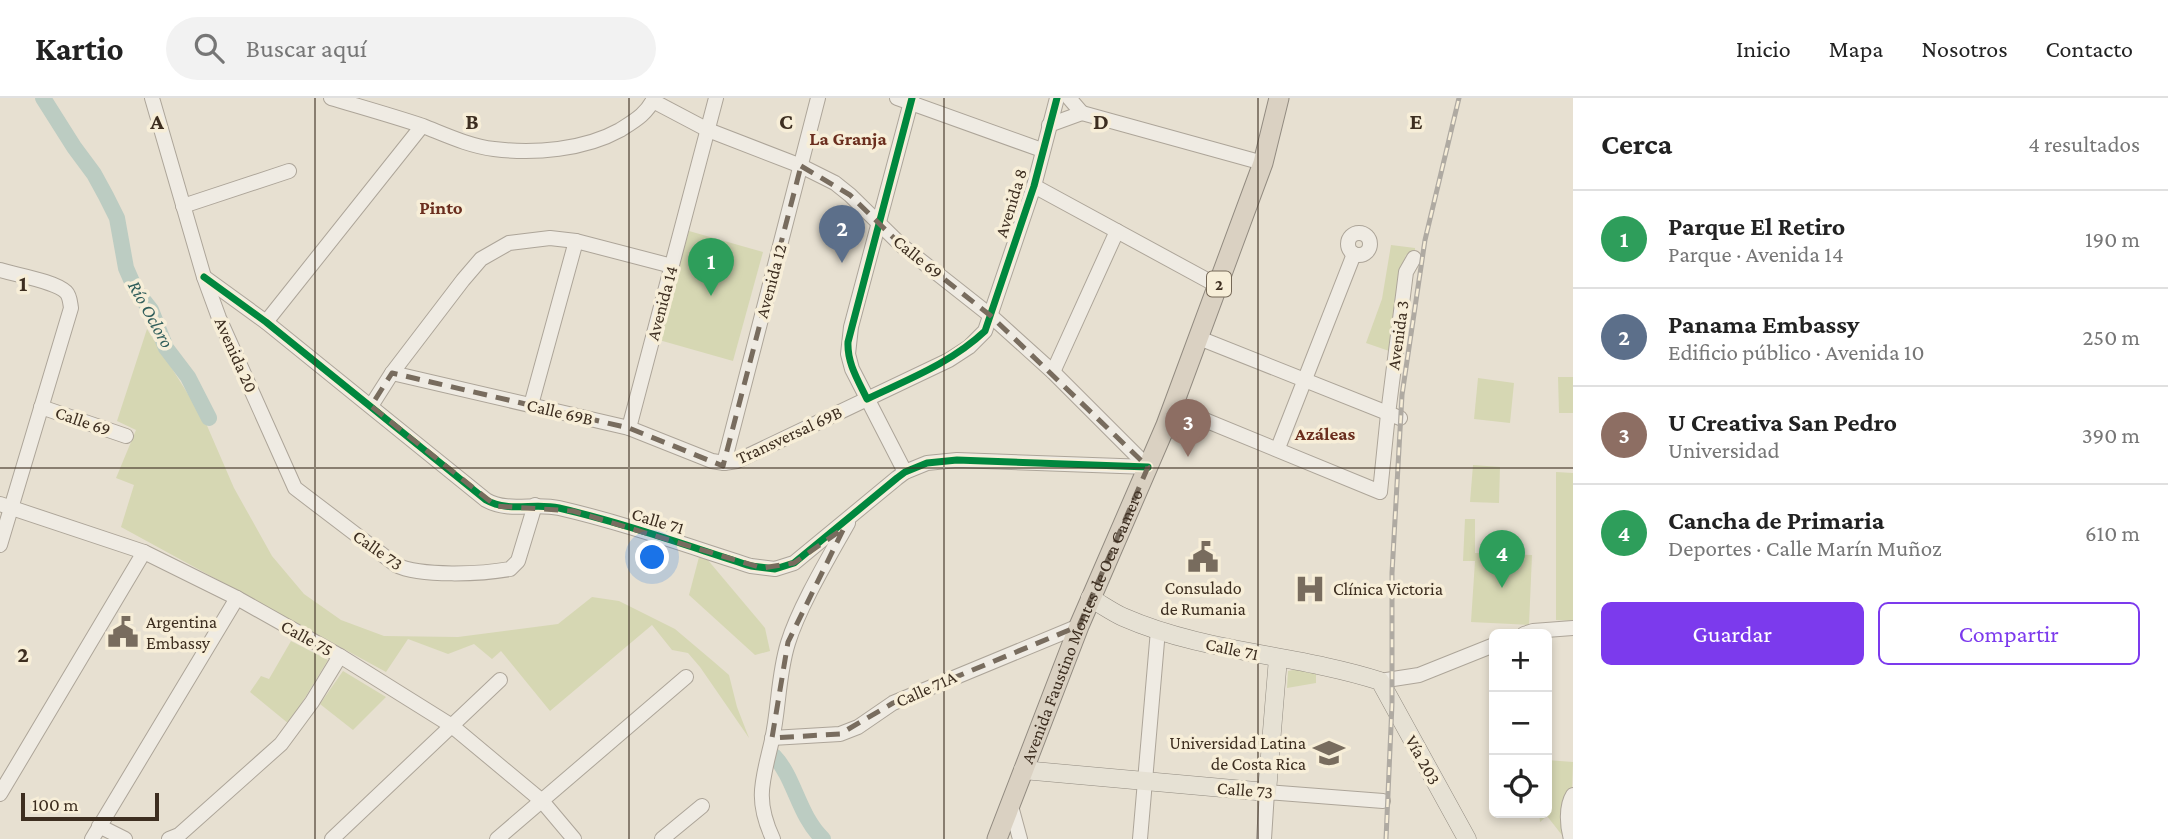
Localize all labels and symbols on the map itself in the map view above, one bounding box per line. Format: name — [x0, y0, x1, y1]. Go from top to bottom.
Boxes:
text: A — [149, 108, 164, 134]
text: B — [465, 108, 479, 134]
text: C — [779, 108, 793, 134]
text: D — [1093, 108, 1109, 134]
text: E — [1409, 108, 1423, 134]
district label: La Granja — [809, 128, 887, 150]
street label: Avenida 8 — [991, 166, 1031, 240]
district label: Pinto — [419, 197, 463, 218]
pin: 2 — [819, 205, 865, 263]
street label: Calle 69 — [889, 231, 947, 283]
pin: 1 — [688, 238, 734, 296]
street label: Avenida 12 — [752, 242, 790, 320]
street label: Avenida 14 — [642, 263, 682, 343]
text: 1 — [19, 270, 28, 296]
road number: 2 — [1207, 272, 1231, 296]
water label: Río Ocloro — [124, 277, 178, 351]
street label: Avenida 3 — [1383, 299, 1413, 371]
street label: Avenida 20 — [211, 314, 261, 396]
street label: Calle 69B — [525, 395, 595, 429]
pin: 3 — [1165, 399, 1211, 457]
street label: Calle 69 — [53, 402, 113, 440]
street label: Transversal 69B — [733, 402, 845, 468]
district label: Azáleas — [1294, 423, 1356, 444]
street label: Avenida Faustino Montes de Oca Gamero — [1017, 486, 1147, 766]
street label: Calle 71 — [629, 504, 687, 538]
street label: Calle 73 — [349, 526, 407, 574]
pin: 4 — [1479, 530, 1525, 588]
your location — [635, 540, 669, 574]
public building icon: Consulado de Rumania — [1186, 540, 1220, 574]
hospital icon: Clínica Victoria — [1293, 572, 1327, 606]
place label: Consulado de Rumania — [1160, 578, 1246, 619]
place label: Clínica Victoria — [1333, 579, 1443, 599]
place label: Argentina Embassy — [146, 612, 217, 653]
public building icon: Argentina Embassy — [106, 615, 140, 649]
street label: Calle 75 — [278, 616, 336, 660]
street label: Calle 71 — [1204, 634, 1260, 664]
text: 2 — [17, 641, 29, 667]
street label: Calle 71A — [893, 667, 960, 711]
street label: Vía 203 — [1401, 732, 1445, 788]
place label: Universidad Latina de Costa Rica — [1169, 733, 1306, 774]
school or university icon: Universidad Latina de Costa Rica — [1312, 736, 1346, 770]
street label: Calle 73 — [1216, 778, 1274, 802]
scale bar — [21, 790, 159, 822]

